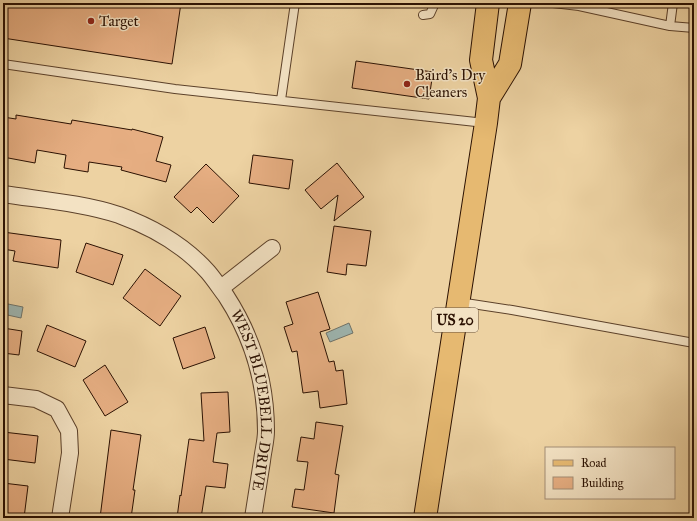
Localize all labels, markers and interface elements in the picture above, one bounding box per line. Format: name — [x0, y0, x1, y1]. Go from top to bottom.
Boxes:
place label: Target — [99, 12, 140, 30]
marker: Target — [86, 16, 96, 26]
place label: Baird's Dry Cleaners — [415, 66, 486, 101]
marker: Baird's Dry Cleaners — [402, 79, 412, 89]
street label: WEST BLUEBELL DRIVE — [227, 307, 275, 493]
road number: US 20 — [432, 308, 478, 332]
legend — [545, 447, 675, 499]
text: Road — [581, 456, 607, 470]
text: Building — [581, 476, 624, 491]

